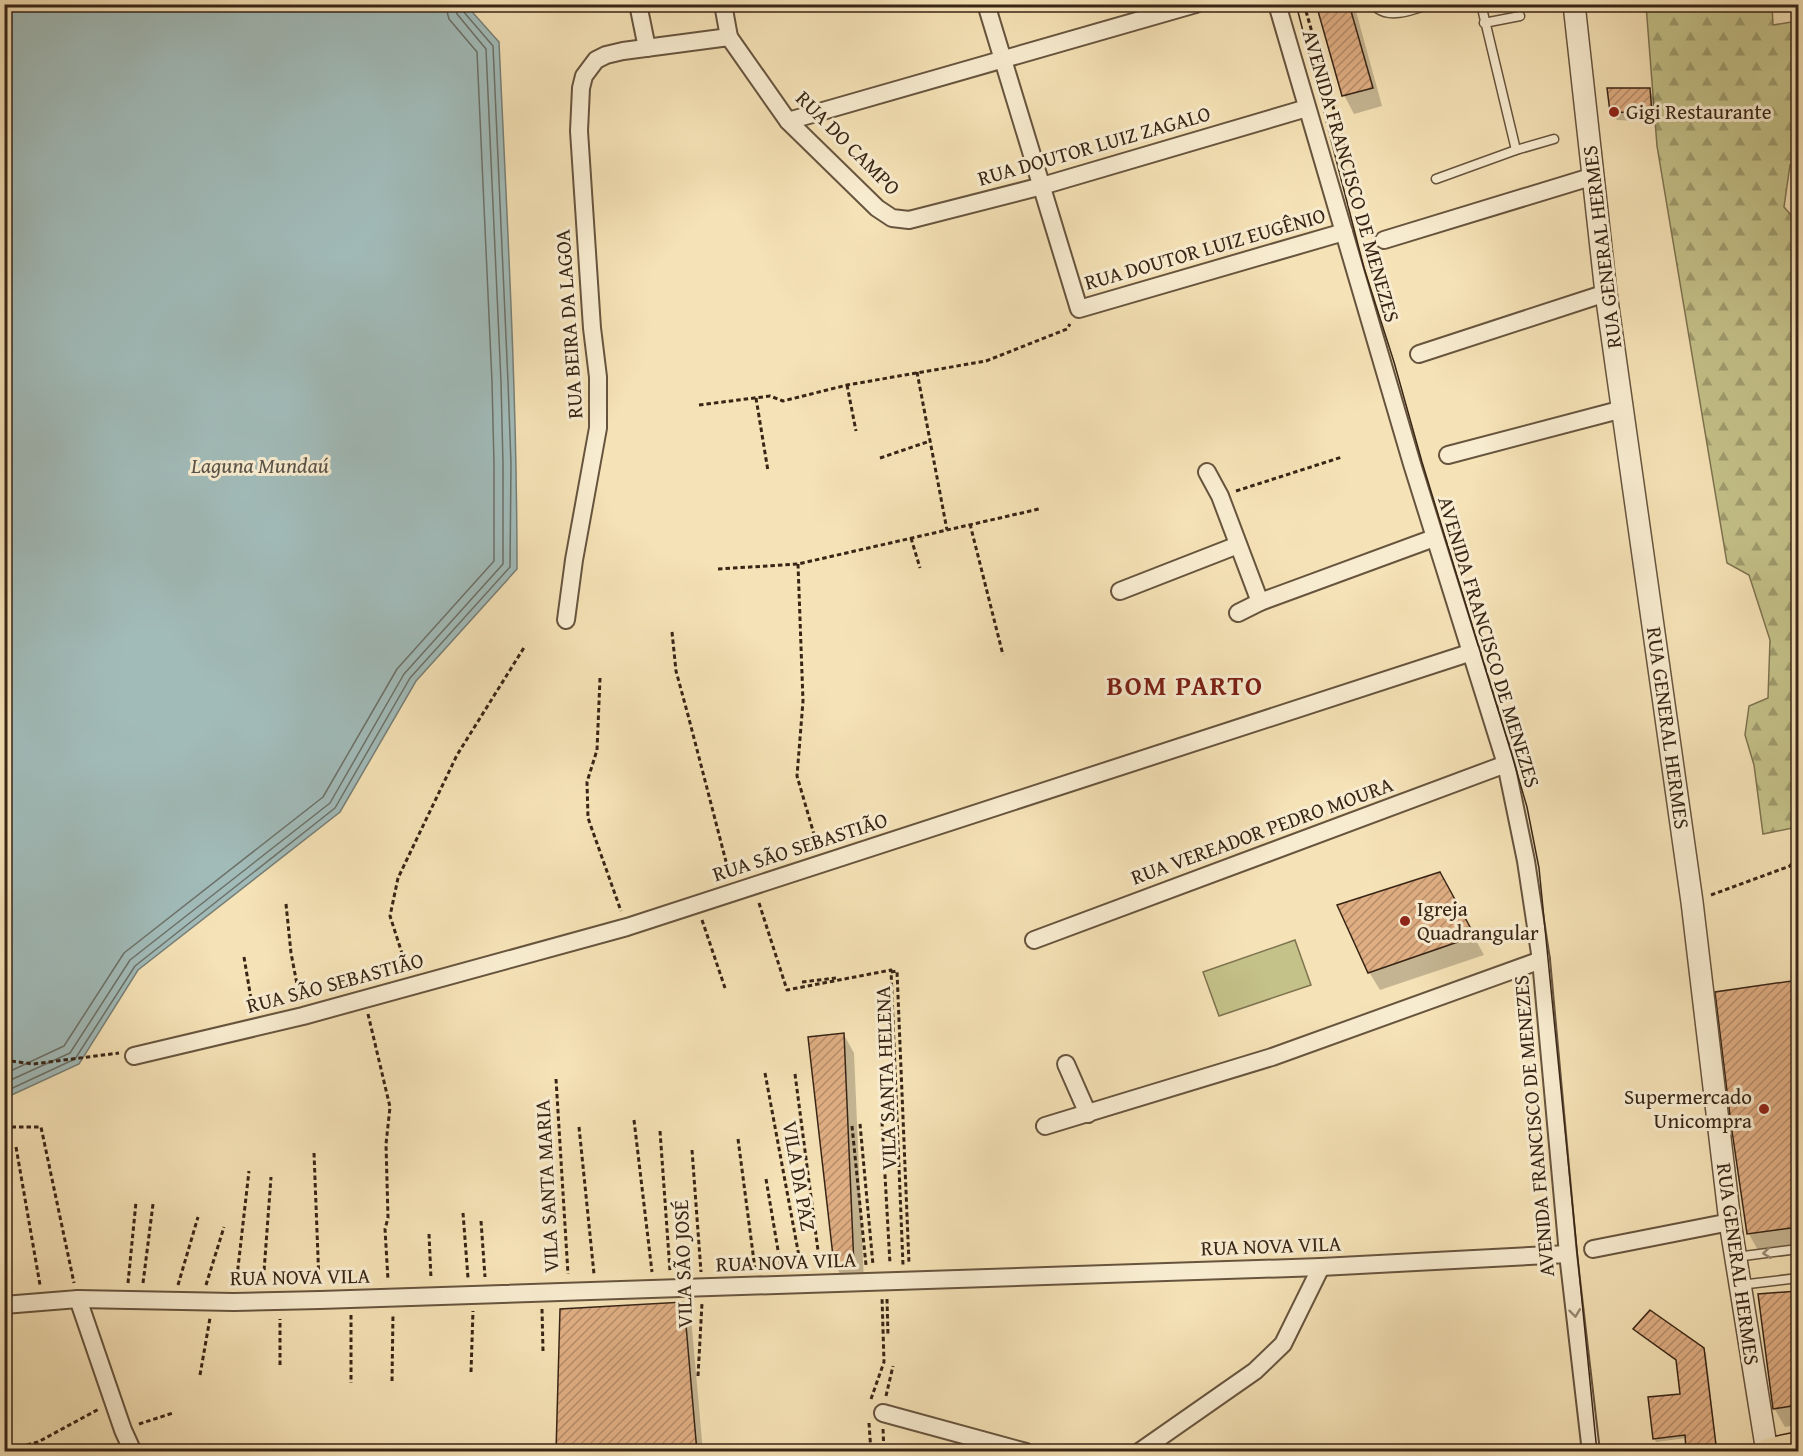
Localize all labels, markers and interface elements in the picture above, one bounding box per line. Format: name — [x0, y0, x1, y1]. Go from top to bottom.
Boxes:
street label: AVENIDA FRANCISCO DE MENEZES — [1295, 26, 1408, 326]
street label: RUA DO CAMPO — [789, 83, 908, 202]
place label: Gigi Restaurante — [1626, 96, 1772, 127]
street label: RUA DOUTOR LUIZ ZAGALO — [974, 97, 1214, 194]
marker: Gigi Restaurante — [1607, 105, 1621, 119]
street label: RUA GENERAL HERMES — [1574, 144, 1629, 350]
street label: RUA DOUTOR LUIZ EUGÊNIO — [1081, 199, 1329, 298]
street label: RUA BEIRA DA LAGOA — [546, 228, 591, 420]
water label: Laguna Mundaú — [190, 449, 329, 481]
street label: AVENIDA FRANCISCO DE MENEZES — [1430, 492, 1549, 791]
street label: RUA GENERAL HERMES — [1639, 625, 1698, 831]
district label: BOM PARTO — [1107, 665, 1263, 705]
street label: RUA VEREADOR PEDRO MOURA — [1126, 768, 1398, 892]
street label: RUA SÃO SEBASTIÃO — [708, 804, 891, 889]
place label: Igreja Quadrangular — [1417, 893, 1539, 948]
marker: Igreja Quadrangular — [1398, 914, 1412, 928]
street label: RUA SÃO SEBASTIÃO — [243, 944, 427, 1021]
street label: AVENIDA FRANCISCO DE MENEZES — [1505, 974, 1562, 1278]
street label: VILA SANTA HELENA — [867, 985, 904, 1171]
place label: Supermercado Unicompra — [1624, 1081, 1752, 1136]
street label: VILA SANTA MARIA — [526, 1098, 567, 1274]
marker: Supermercado Unicompra — [1757, 1102, 1771, 1116]
street label: VILA DA PAZ — [775, 1118, 824, 1233]
street label: RUA GENERAL HERMES — [1709, 1161, 1768, 1367]
street label: VILA SÃO JOSÉ — [665, 1199, 700, 1329]
street label: RUA NOVA VILA — [1200, 1228, 1342, 1263]
street label: RUA NOVA VILA — [715, 1244, 857, 1279]
one-way arrow — [1762, 1246, 1772, 1259]
street label: RUA NOVA VILA — [230, 1260, 371, 1293]
one-way arrow — [1568, 1308, 1581, 1317]

